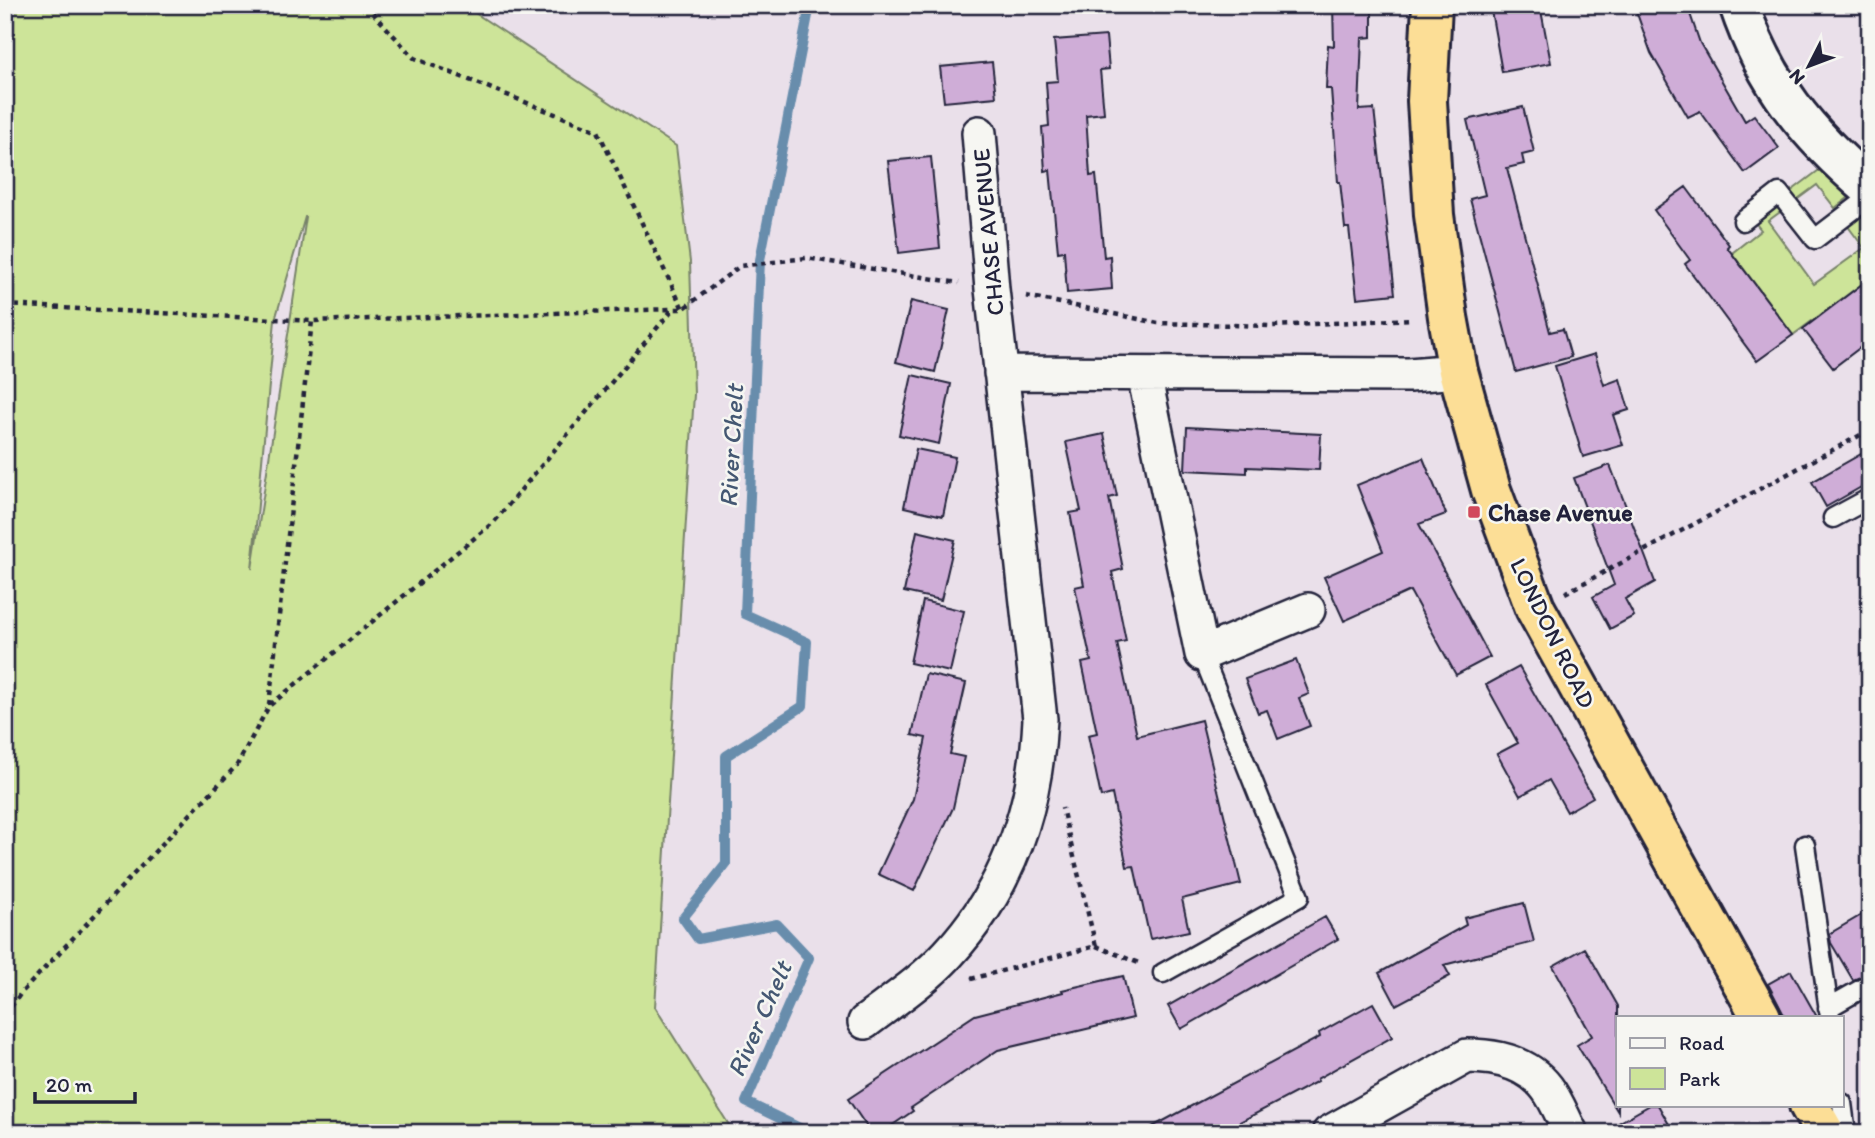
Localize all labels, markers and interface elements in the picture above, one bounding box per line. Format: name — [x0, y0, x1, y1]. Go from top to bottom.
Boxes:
north arrow — [1773, 32, 1843, 102]
text: N — [1784, 65, 1810, 90]
street label: CHASE AVENUE — [966, 147, 1010, 317]
water label: River Chelt — [712, 382, 750, 508]
place label: Chase Avenue — [1488, 498, 1633, 527]
marker: Chase Avenue — [1466, 504, 1482, 520]
street label: LONDON ROAD — [1504, 553, 1602, 713]
water label: River Chelt — [719, 954, 799, 1081]
legend — [1616, 1016, 1843, 1106]
text: Road — [1679, 1030, 1725, 1055]
scale bar — [35, 1061, 135, 1105]
text: Park — [1679, 1066, 1721, 1091]
text: 20 m — [46, 1072, 93, 1097]

